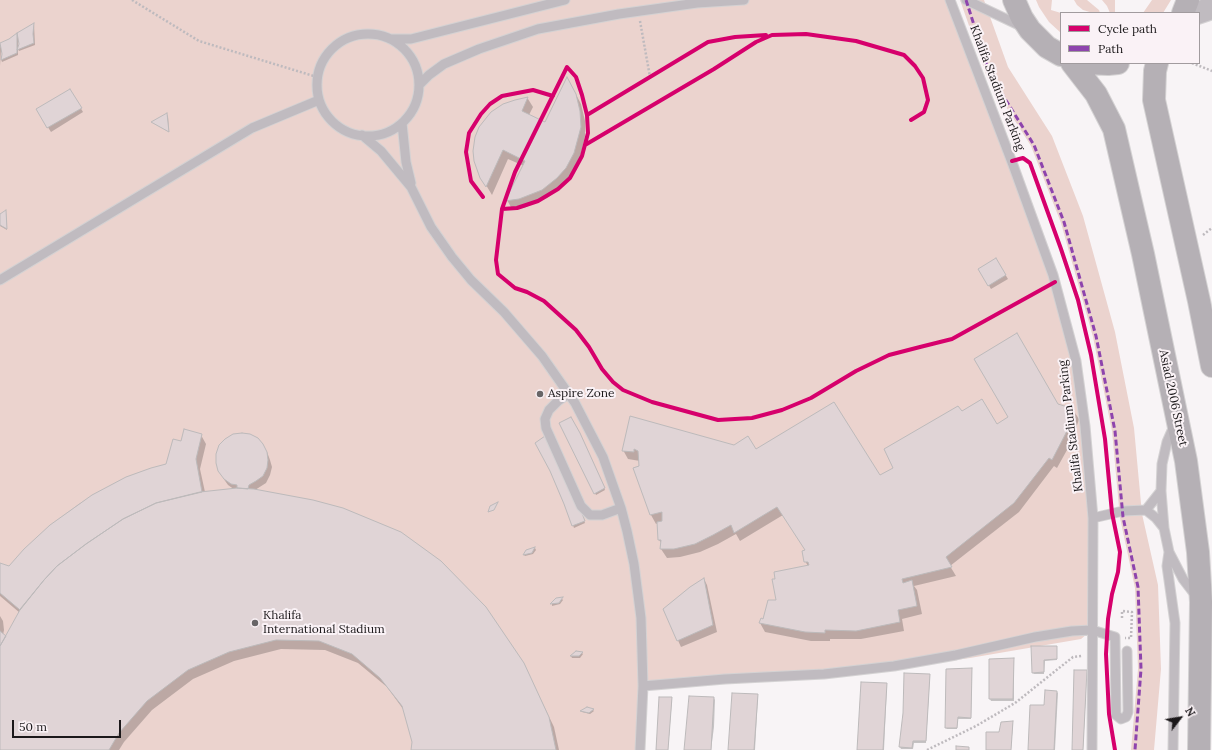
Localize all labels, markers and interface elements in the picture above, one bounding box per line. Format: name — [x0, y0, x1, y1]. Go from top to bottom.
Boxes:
legend — [1060, 12, 1200, 64]
text: Cycle path — [1098, 21, 1157, 36]
street label: Khalifa Stadium Parking — [966, 23, 1028, 153]
text: Path — [1098, 41, 1123, 56]
street label: Asiad 2006 Street — [1156, 348, 1190, 448]
street label: Khalifa Stadium Parking — [1056, 359, 1086, 493]
place label: Aspire Zone — [548, 387, 615, 401]
marker: Aspire Zone — [535, 389, 545, 399]
place label: Khalifa International Stadium — [263, 609, 385, 637]
marker: Khalifa International Stadium — [250, 618, 260, 628]
north arrow — [1160, 698, 1200, 738]
text: N — [1182, 705, 1198, 719]
scale bar — [14, 712, 123, 738]
text: 50 m — [19, 719, 47, 734]

